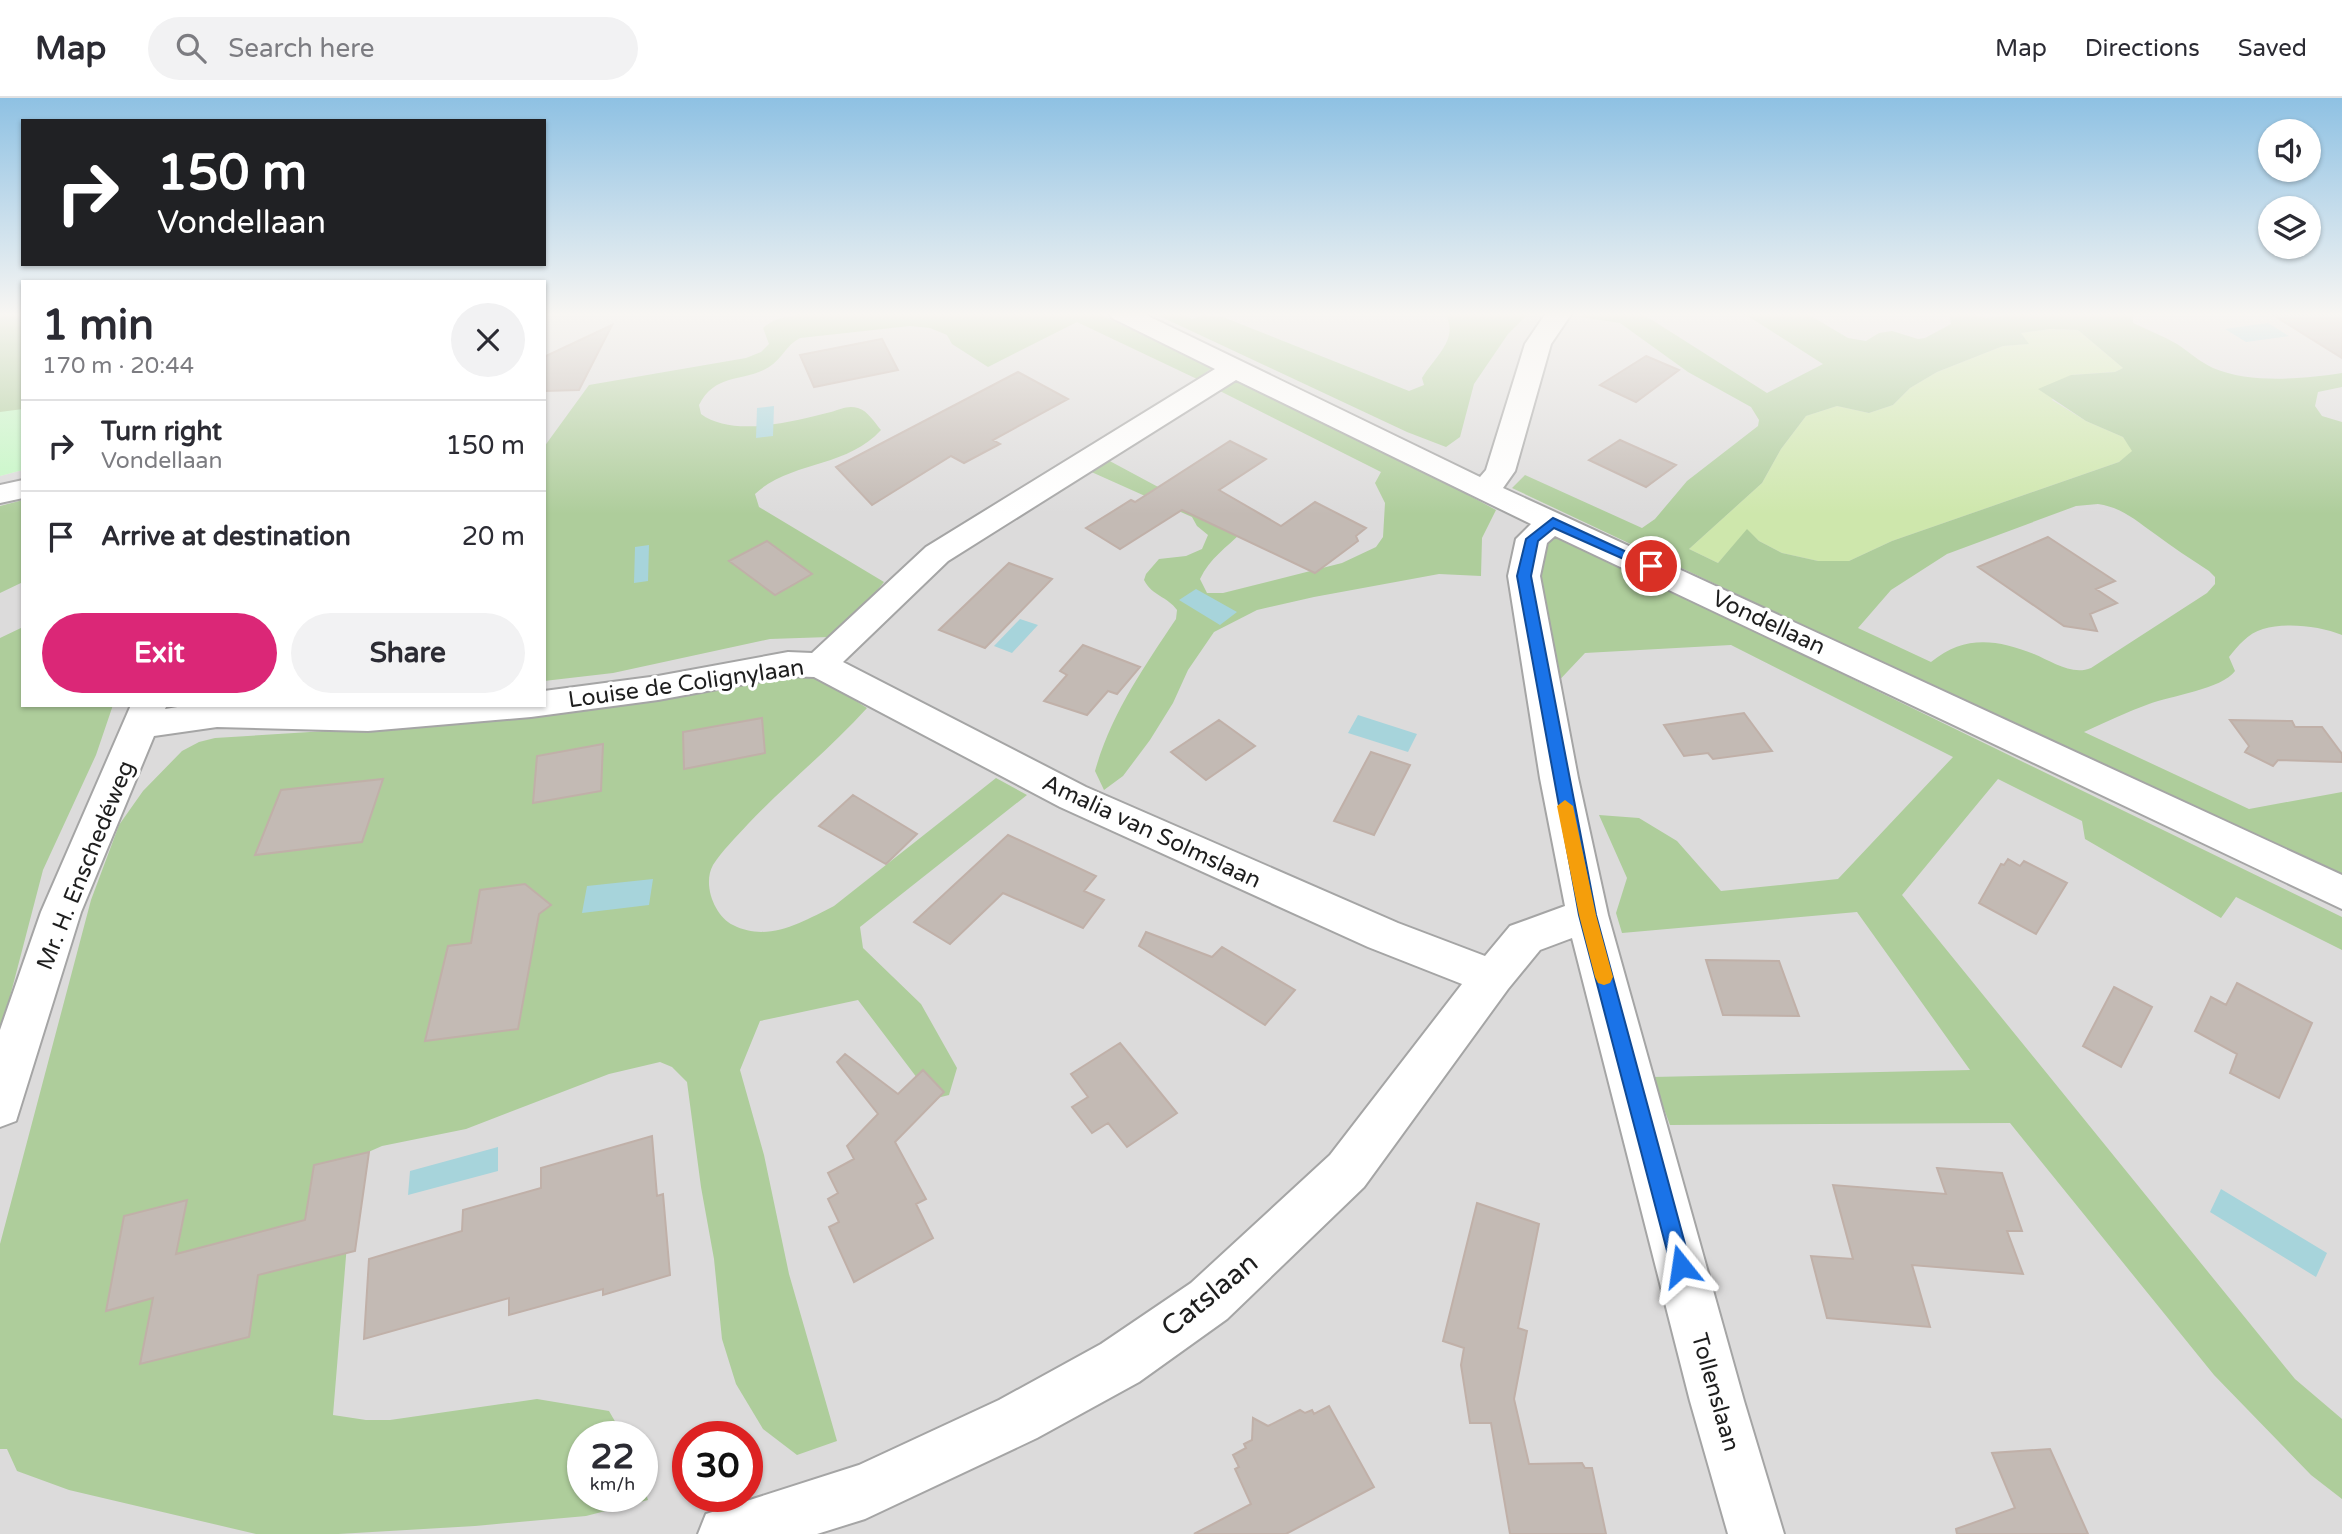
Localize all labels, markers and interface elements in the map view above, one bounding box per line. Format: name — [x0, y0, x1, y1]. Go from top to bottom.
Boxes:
search box — [148, 17, 638, 80]
text: Map — [35, 29, 106, 68]
icon: search — [172, 29, 210, 67]
text: Search here — [228, 33, 374, 64]
text: Map — [1995, 34, 2047, 63]
text: Directions — [2085, 34, 2200, 63]
text: Saved — [2238, 34, 2307, 63]
map controls — [2258, 119, 2321, 259]
button: sound — [2258, 119, 2321, 182]
text: 150 m — [157, 144, 307, 203]
icon: right — [42, 147, 133, 238]
button: layers — [2258, 196, 2321, 259]
text: Vondellaan — [157, 204, 326, 242]
text: 1 min — [42, 300, 154, 351]
button: close — [451, 303, 525, 377]
text: 170 m · 20:44 — [42, 352, 194, 380]
text: Turn right — [101, 416, 222, 447]
icon: right — [42, 427, 80, 465]
text: 150 m — [445, 430, 525, 461]
text: Vondellaan — [101, 447, 223, 475]
icon: arrive — [42, 518, 80, 556]
text: Arrive at destination — [101, 521, 351, 552]
text: 20 m — [462, 521, 525, 552]
pin — [1621, 536, 1681, 596]
icon: arrive — [1632, 547, 1670, 585]
street label: Vondellaan — [1708, 585, 1830, 661]
button: Exit — [42, 613, 277, 693]
button: Share — [291, 613, 525, 693]
street label: Louise de Colignylaan — [566, 654, 806, 714]
street label: Mr. H. Enschedéweg — [31, 757, 141, 974]
street label: Amalia van Solmslaan — [1038, 769, 1265, 895]
position arrow — [1644, 1229, 1718, 1303]
street label: Catslaan — [1154, 1246, 1265, 1344]
street label: Tollenslaan — [1685, 1330, 1745, 1455]
speed limit sign: 30 — [672, 1421, 763, 1512]
text: 22 — [591, 1436, 634, 1478]
text: km/h — [590, 1473, 635, 1495]

